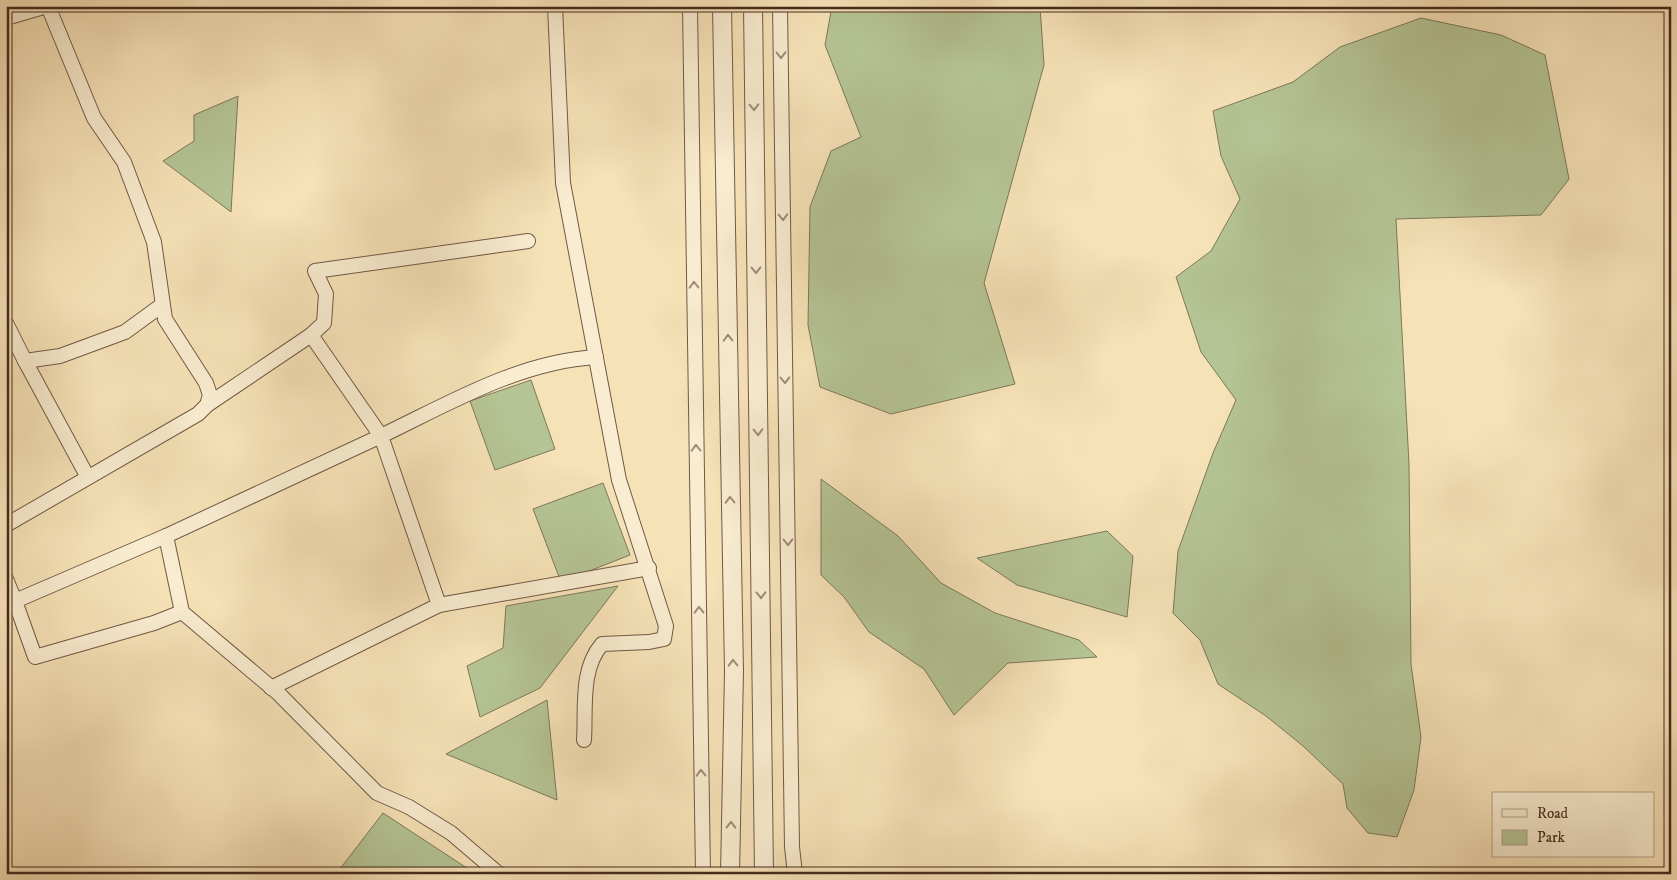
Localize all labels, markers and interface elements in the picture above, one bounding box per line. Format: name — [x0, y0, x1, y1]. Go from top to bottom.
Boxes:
one-way arrow — [776, 52, 786, 59]
one-way arrow — [749, 104, 759, 112]
one-way arrow — [778, 214, 788, 222]
one-way arrow — [751, 266, 761, 274]
one-way arrow — [689, 281, 699, 288]
one-way arrow — [722, 333, 733, 341]
one-way arrow — [780, 376, 790, 384]
one-way arrow — [753, 429, 764, 437]
one-way arrow — [691, 443, 701, 451]
one-way arrow — [725, 496, 736, 504]
one-way arrow — [783, 539, 793, 547]
one-way arrow — [756, 592, 766, 599]
one-way arrow — [694, 606, 704, 614]
one-way arrow — [728, 658, 739, 666]
one-way arrow — [696, 768, 707, 776]
legend — [1492, 792, 1654, 858]
text: Road — [1537, 804, 1569, 823]
one-way arrow — [726, 821, 736, 828]
text: Park — [1537, 828, 1566, 847]

